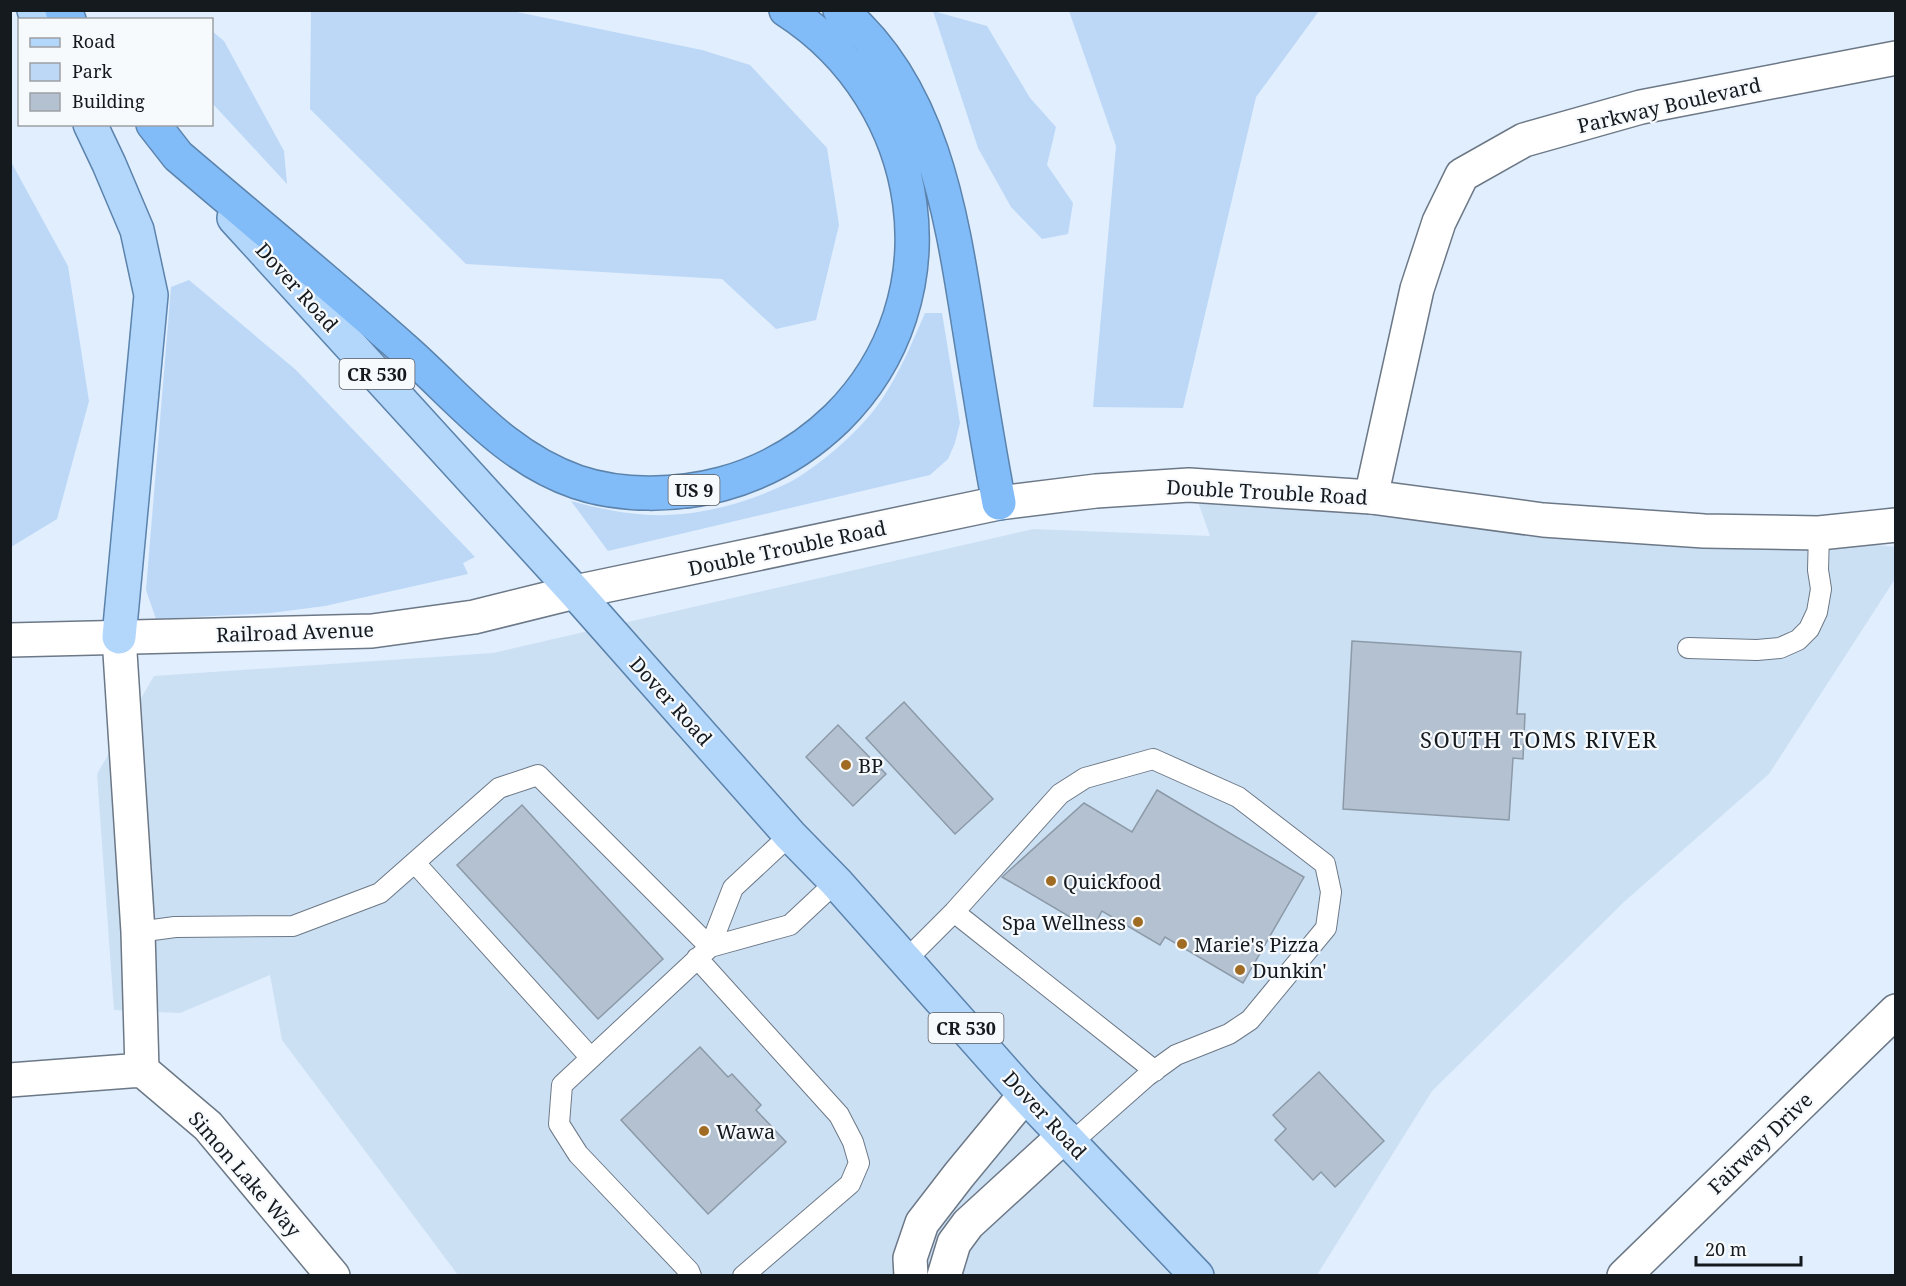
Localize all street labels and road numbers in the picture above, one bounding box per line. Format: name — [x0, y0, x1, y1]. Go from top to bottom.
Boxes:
street label: Parkway Boulevard — [1574, 71, 1764, 139]
street label: Dover Road — [250, 237, 344, 337]
road number: CR 530 — [340, 359, 415, 389]
street label: Double Trouble Road — [1166, 473, 1368, 511]
road number: US 9 — [668, 475, 720, 505]
street label: Double Trouble Road — [686, 514, 888, 582]
street label: Railroad Avenue — [215, 616, 375, 648]
street label: Dover Road — [624, 651, 718, 751]
road number: CR 530 — [928, 1013, 1004, 1043]
street label: Dover Road — [997, 1065, 1093, 1165]
street label: Fairway Drive — [1702, 1086, 1818, 1200]
street label: Simon Lake Way — [183, 1105, 308, 1243]

